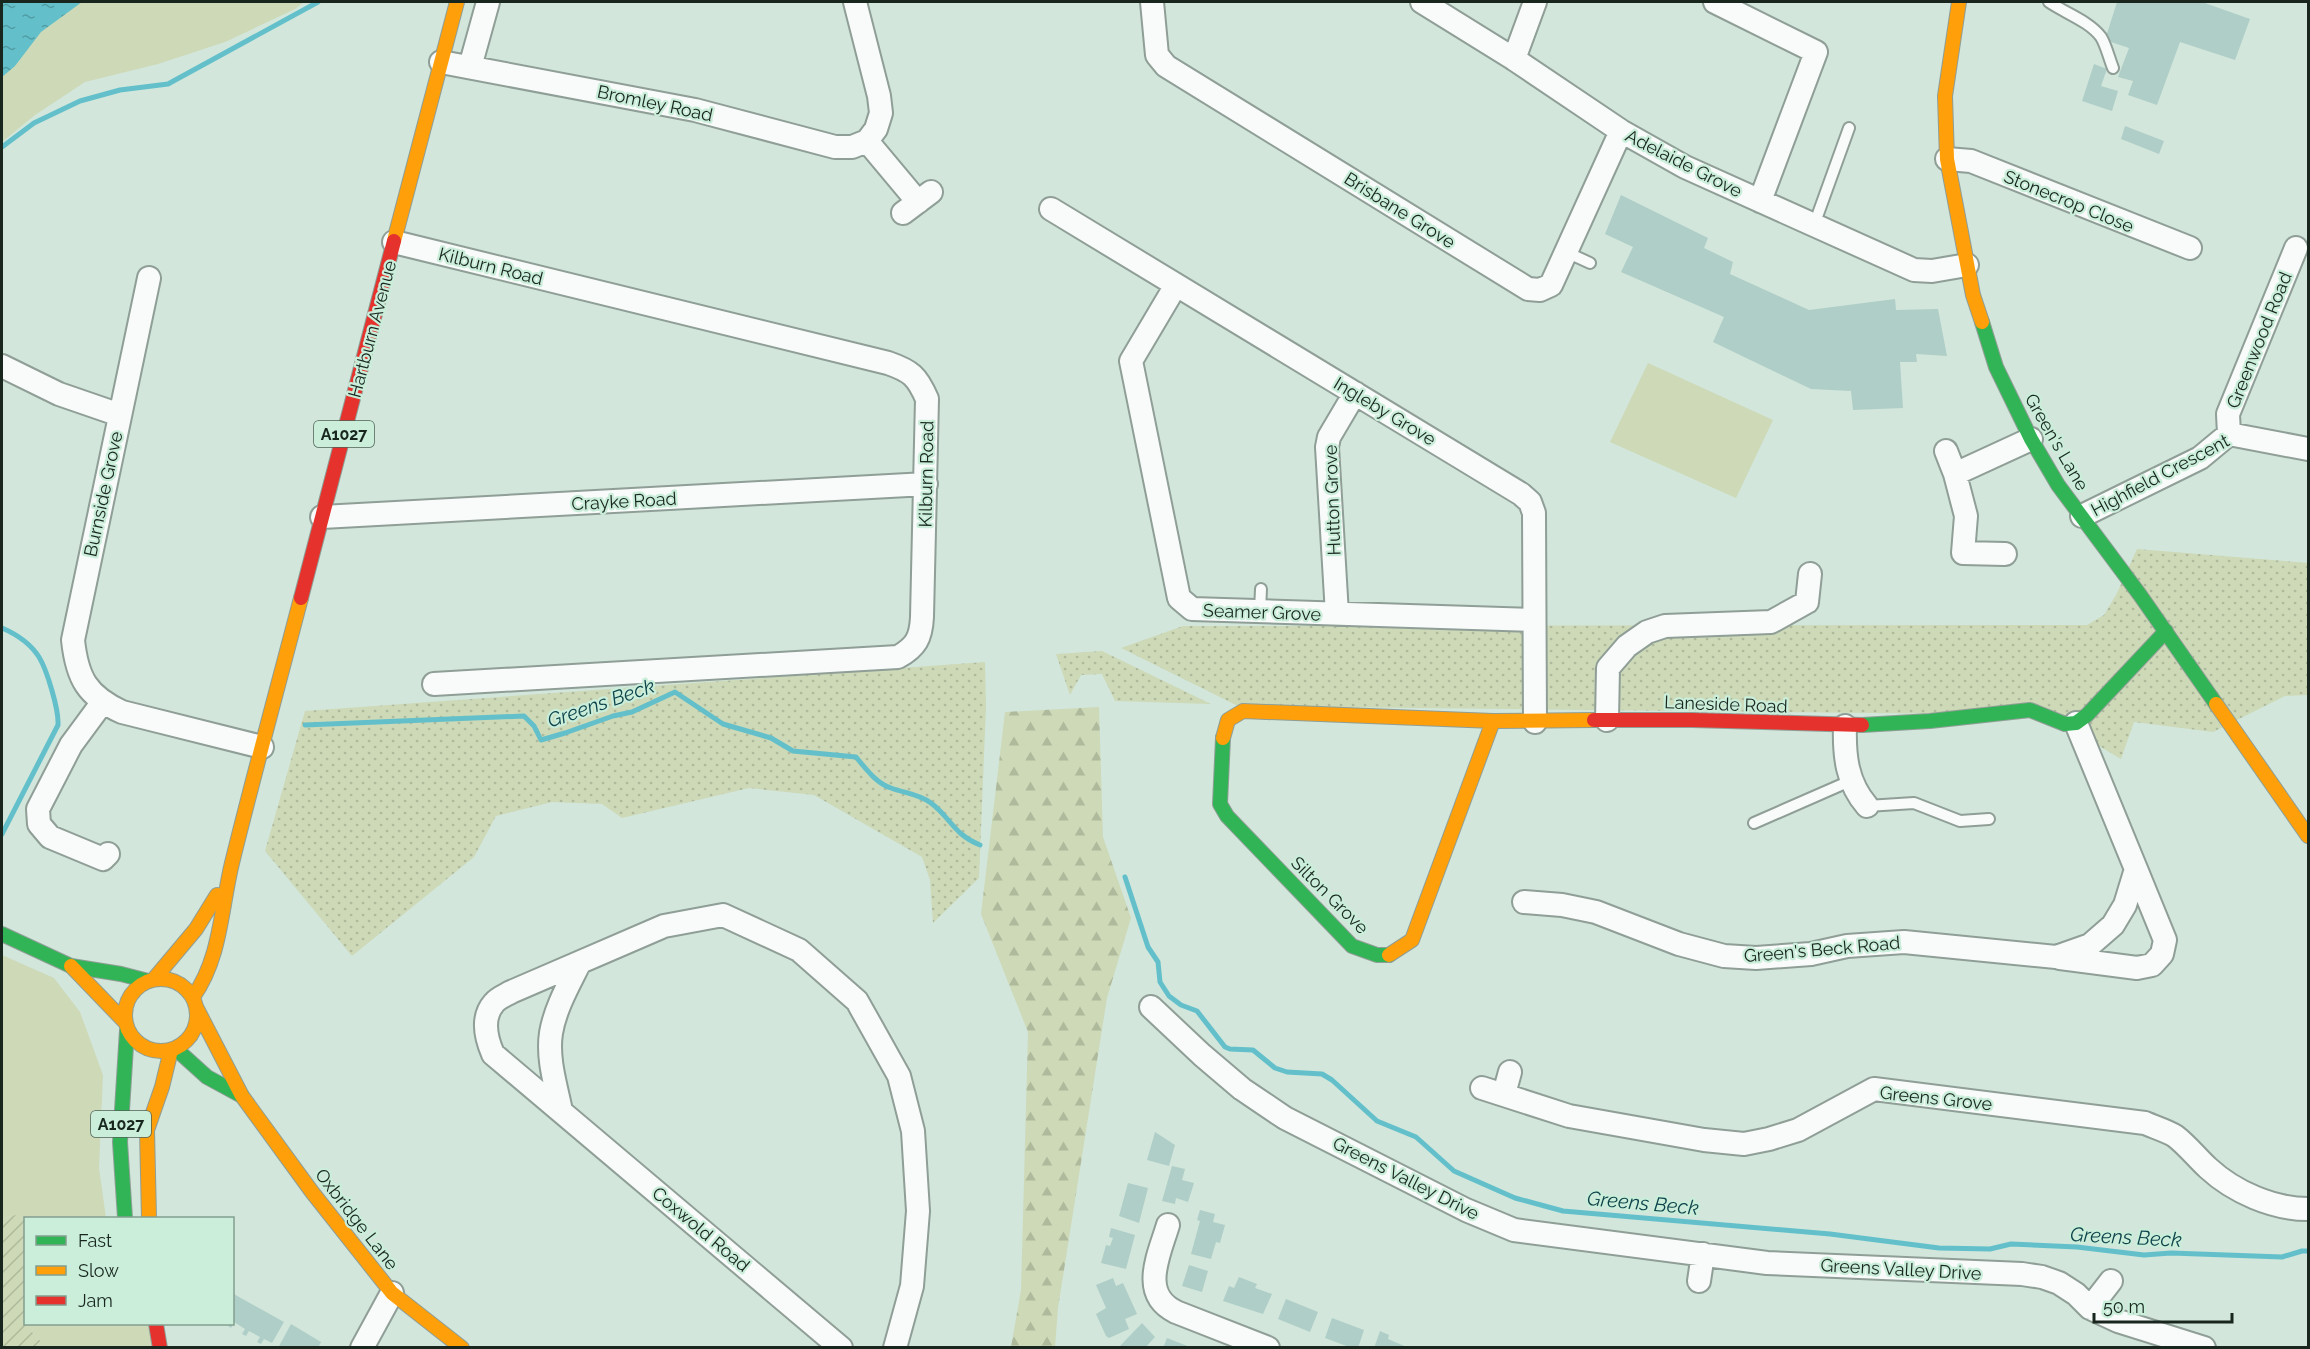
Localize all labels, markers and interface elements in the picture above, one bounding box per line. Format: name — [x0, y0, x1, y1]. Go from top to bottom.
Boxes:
street label: Bromley Road — [595, 81, 715, 125]
street label: Adelaide Grove — [1622, 125, 1746, 202]
street label: Stonecrop Close — [2001, 165, 2137, 237]
street label: Brisbane Grove — [1341, 168, 1460, 253]
street label: Kilburn Road — [437, 243, 545, 289]
street label: Hartburn Avenue — [344, 258, 401, 400]
street label: Greenwood Road — [2222, 269, 2296, 411]
street label: Ingleby Grove — [1330, 372, 1440, 450]
street label: Green's Lane — [2021, 390, 2093, 495]
street label: Kilburn Road — [915, 420, 937, 528]
road number: A1027 — [314, 421, 374, 447]
street label: Burnside Grove — [79, 429, 127, 559]
street label: Highfield Crescent — [2087, 430, 2233, 520]
street label: Hutton Grove — [1320, 444, 1344, 556]
street label: Crayke Road — [571, 488, 677, 514]
street label: Seamer Grove — [1203, 599, 1322, 625]
water label: Greens Beck — [544, 673, 658, 733]
street label: Laneside Road — [1664, 691, 1788, 717]
street label: Silton Grove — [1287, 852, 1373, 938]
street label: Green's Beck Road — [1743, 932, 1901, 966]
street label: Greens Grove — [1879, 1082, 1994, 1114]
road number: A1027 — [91, 1111, 151, 1137]
street label: Greens Valley Drive — [1329, 1132, 1483, 1224]
street label: Oxbridge Lane — [311, 1164, 403, 1274]
street label: Coxwold Road — [648, 1182, 754, 1276]
water label: Greens Beck — [1586, 1186, 1700, 1220]
legend — [24, 1217, 234, 1325]
water label: Greens Beck — [2069, 1222, 2183, 1252]
text: Fast — [78, 1230, 112, 1251]
street label: Greens Valley Drive — [1820, 1254, 1982, 1284]
text: Slow — [78, 1260, 119, 1281]
scale bar — [2094, 1286, 2232, 1324]
text: Jam — [78, 1290, 113, 1311]
text: 50 m — [2103, 1296, 2145, 1317]

